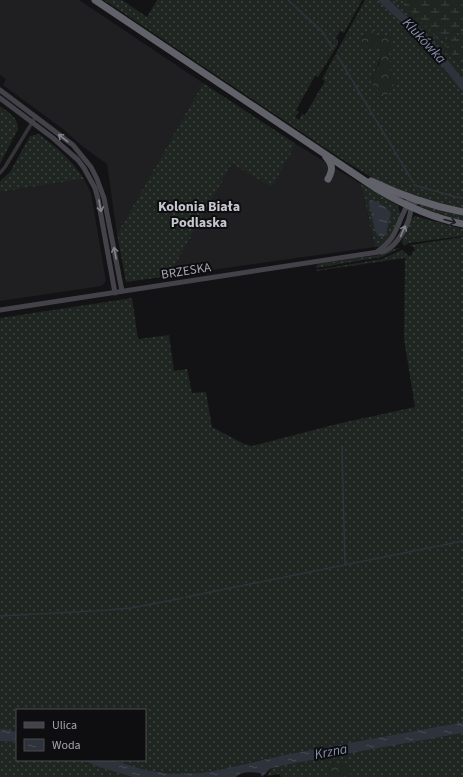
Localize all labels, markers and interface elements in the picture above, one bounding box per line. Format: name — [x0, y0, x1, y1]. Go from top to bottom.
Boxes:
water label: Klukówka — [398, 14, 451, 69]
one-way arrow — [58, 134, 69, 142]
district label: Kolonia Biała Podlaska — [158, 197, 240, 233]
one-way arrow — [96, 199, 104, 212]
one-way arrow — [443, 218, 456, 226]
one-way arrow — [400, 226, 407, 238]
one-way arrow — [110, 247, 118, 260]
street label: BRZESKA — [160, 258, 213, 284]
legend — [16, 709, 146, 761]
text: Ulica — [52, 717, 77, 734]
text: Woda — [52, 737, 81, 754]
water label: Krzna — [313, 739, 350, 765]

